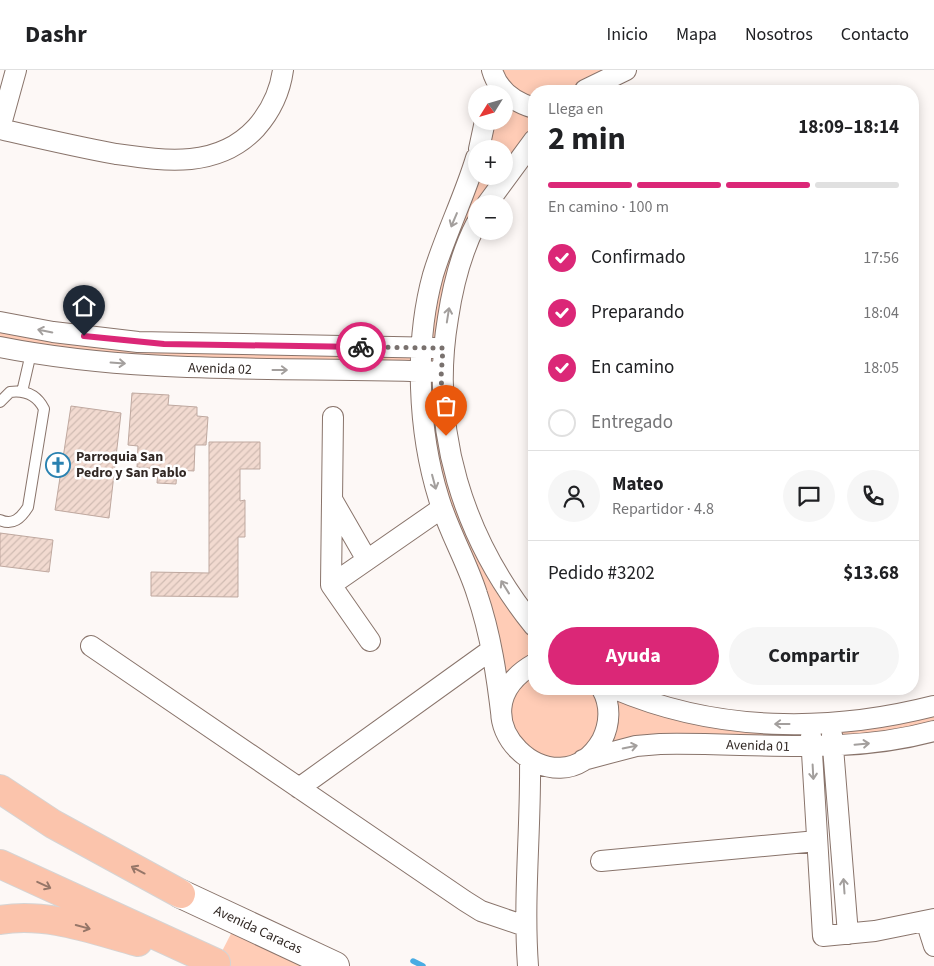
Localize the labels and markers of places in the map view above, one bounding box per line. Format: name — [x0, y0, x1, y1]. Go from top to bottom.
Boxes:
pin — [63, 285, 105, 336]
pin — [425, 385, 467, 436]
place label: Parroquia San Pedro y San Pablo — [76, 447, 187, 483]
church icon: Parroquia San Pedro y San Pablo — [45, 452, 71, 478]

